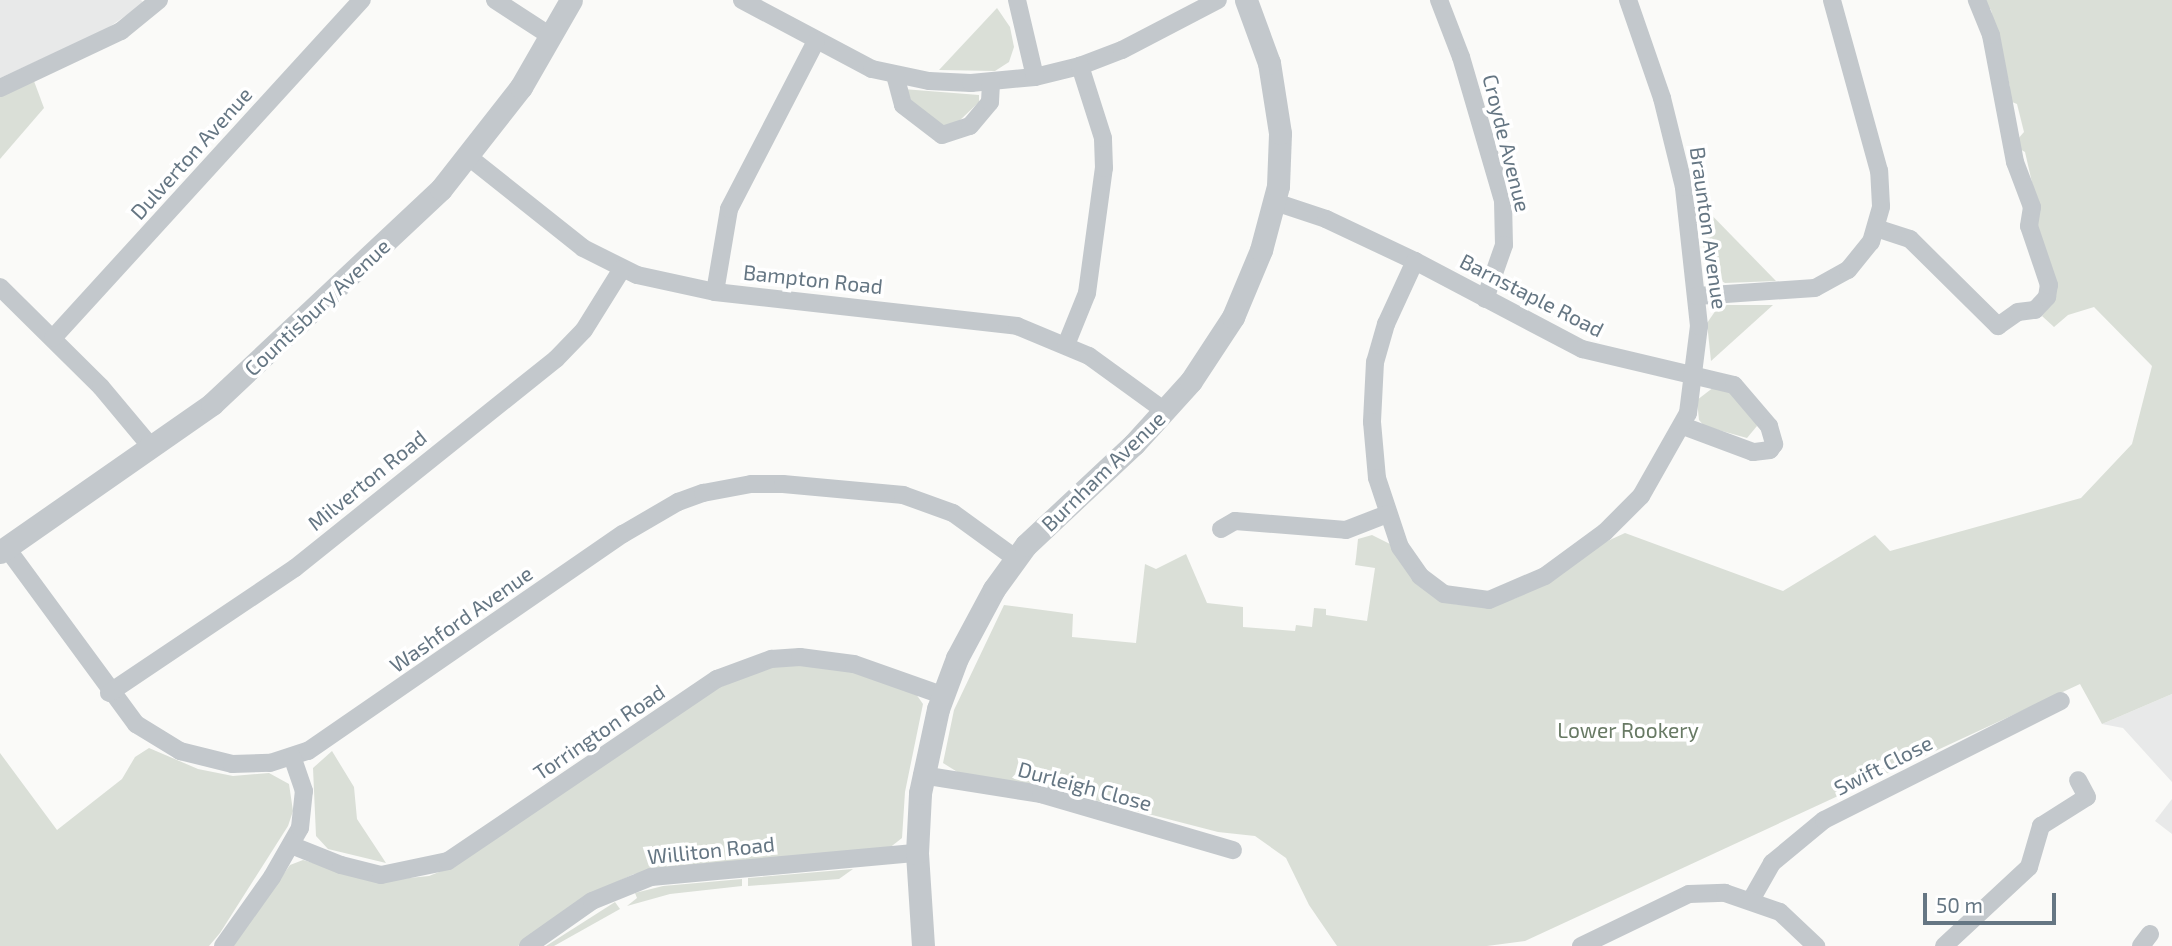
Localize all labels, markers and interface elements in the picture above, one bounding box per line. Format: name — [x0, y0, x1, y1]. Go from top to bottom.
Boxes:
street label: Croyde Avenue — [1478, 71, 1536, 215]
street label: Dulverton Avenue — [125, 82, 257, 224]
street label: Braunton Avenue — [1685, 145, 1733, 311]
street label: Countisbury Avenue — [239, 233, 395, 381]
street label: Barnstaple Road — [1456, 248, 1608, 342]
street label: Bampton Road — [742, 259, 884, 299]
street label: Burnham Avenue — [1036, 405, 1170, 537]
street label: Milverton Road — [303, 424, 431, 536]
street label: Washford Avenue — [385, 560, 537, 678]
street label: Torrington Road — [529, 679, 669, 785]
park label: Lower Rookery — [1557, 717, 1699, 743]
street label: Swift Close — [1830, 730, 1936, 800]
street label: Durleigh Close — [1015, 756, 1155, 816]
street label: Williton Road — [646, 831, 776, 869]
scale bar — [1927, 880, 2060, 924]
text: 50 m — [1936, 892, 1983, 917]

